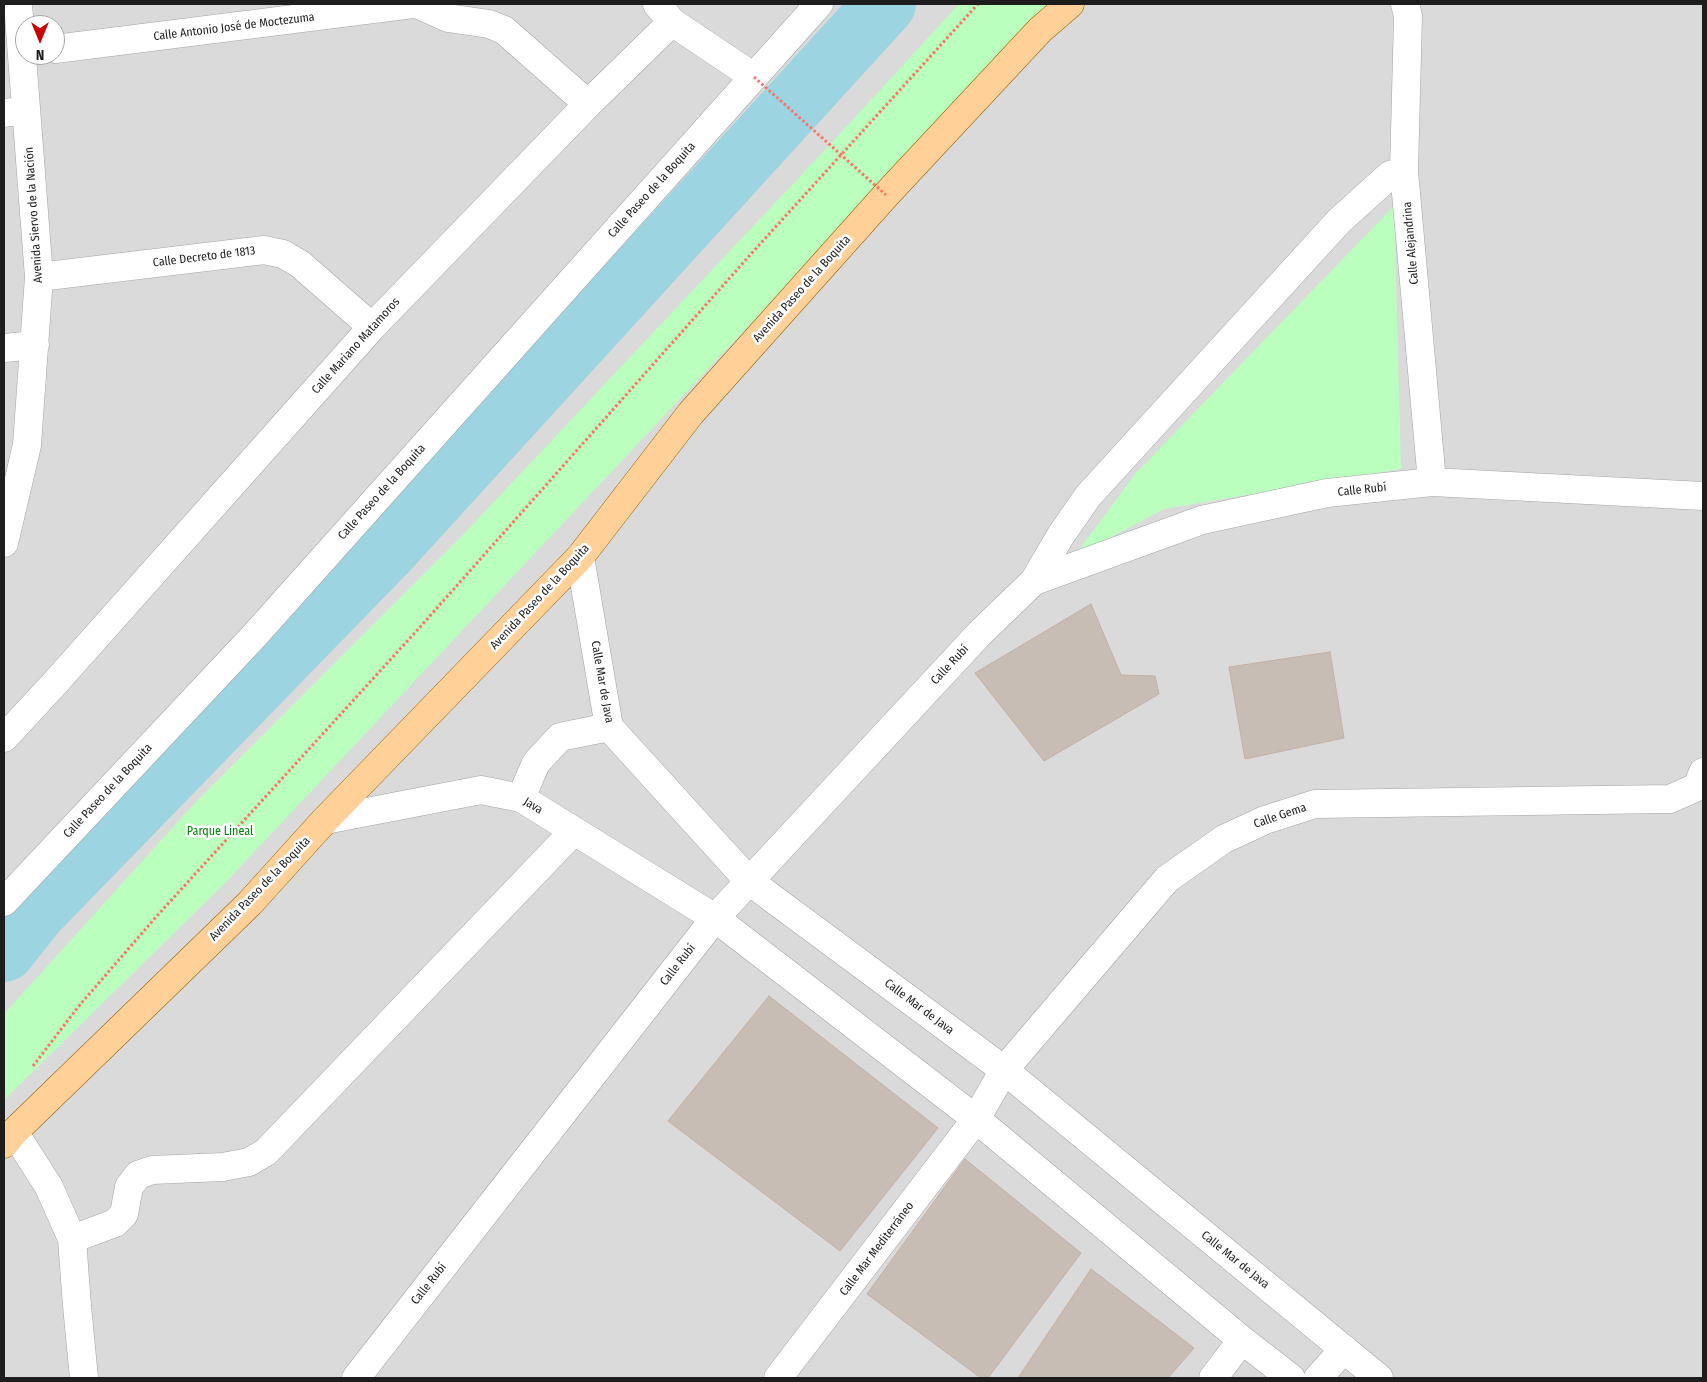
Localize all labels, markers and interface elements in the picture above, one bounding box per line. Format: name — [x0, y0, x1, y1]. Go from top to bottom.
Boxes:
street label: Calle Antonio José de Moctezuma — [153, 10, 315, 44]
north arrow — [15, 15, 65, 65]
text: N — [36, 46, 44, 63]
street label: Calle Paseo de la Boquita — [605, 139, 699, 241]
street label: Avenida Siervo de la Nación — [22, 146, 46, 284]
street label: Calle Alejandrina — [1400, 201, 1422, 285]
street label: Avenida Paseo de la Boquita — [750, 233, 854, 345]
street label: Calle Decreto de 1813 — [152, 244, 256, 270]
street label: Calle Mariano Matamoros — [309, 295, 403, 397]
street label: Calle Paseo de la Boquita — [335, 441, 429, 543]
street label: Calle Rubí — [1337, 480, 1387, 500]
street label: Avenida Paseo de la Boquita — [487, 541, 593, 653]
street label: Calle Mar de Java — [588, 640, 616, 724]
street label: Calle Rubí — [928, 642, 972, 688]
street label: Calle Paseo de la Boquita — [61, 741, 155, 841]
street label: Java — [521, 795, 545, 817]
street label: Calle Gema — [1252, 800, 1308, 832]
park label: Parque Lineal — [187, 825, 253, 839]
street label: Avenida Paseo de la Boquita — [207, 834, 313, 944]
street label: Calle Rubí — [657, 941, 699, 989]
street label: Calle Mar de Java — [881, 976, 957, 1038]
street label: Calle Mar Mediterráneo — [837, 1199, 917, 1299]
street label: Calle Mar de Java — [1198, 1228, 1272, 1292]
street label: Calle Rubí — [408, 1260, 450, 1308]

